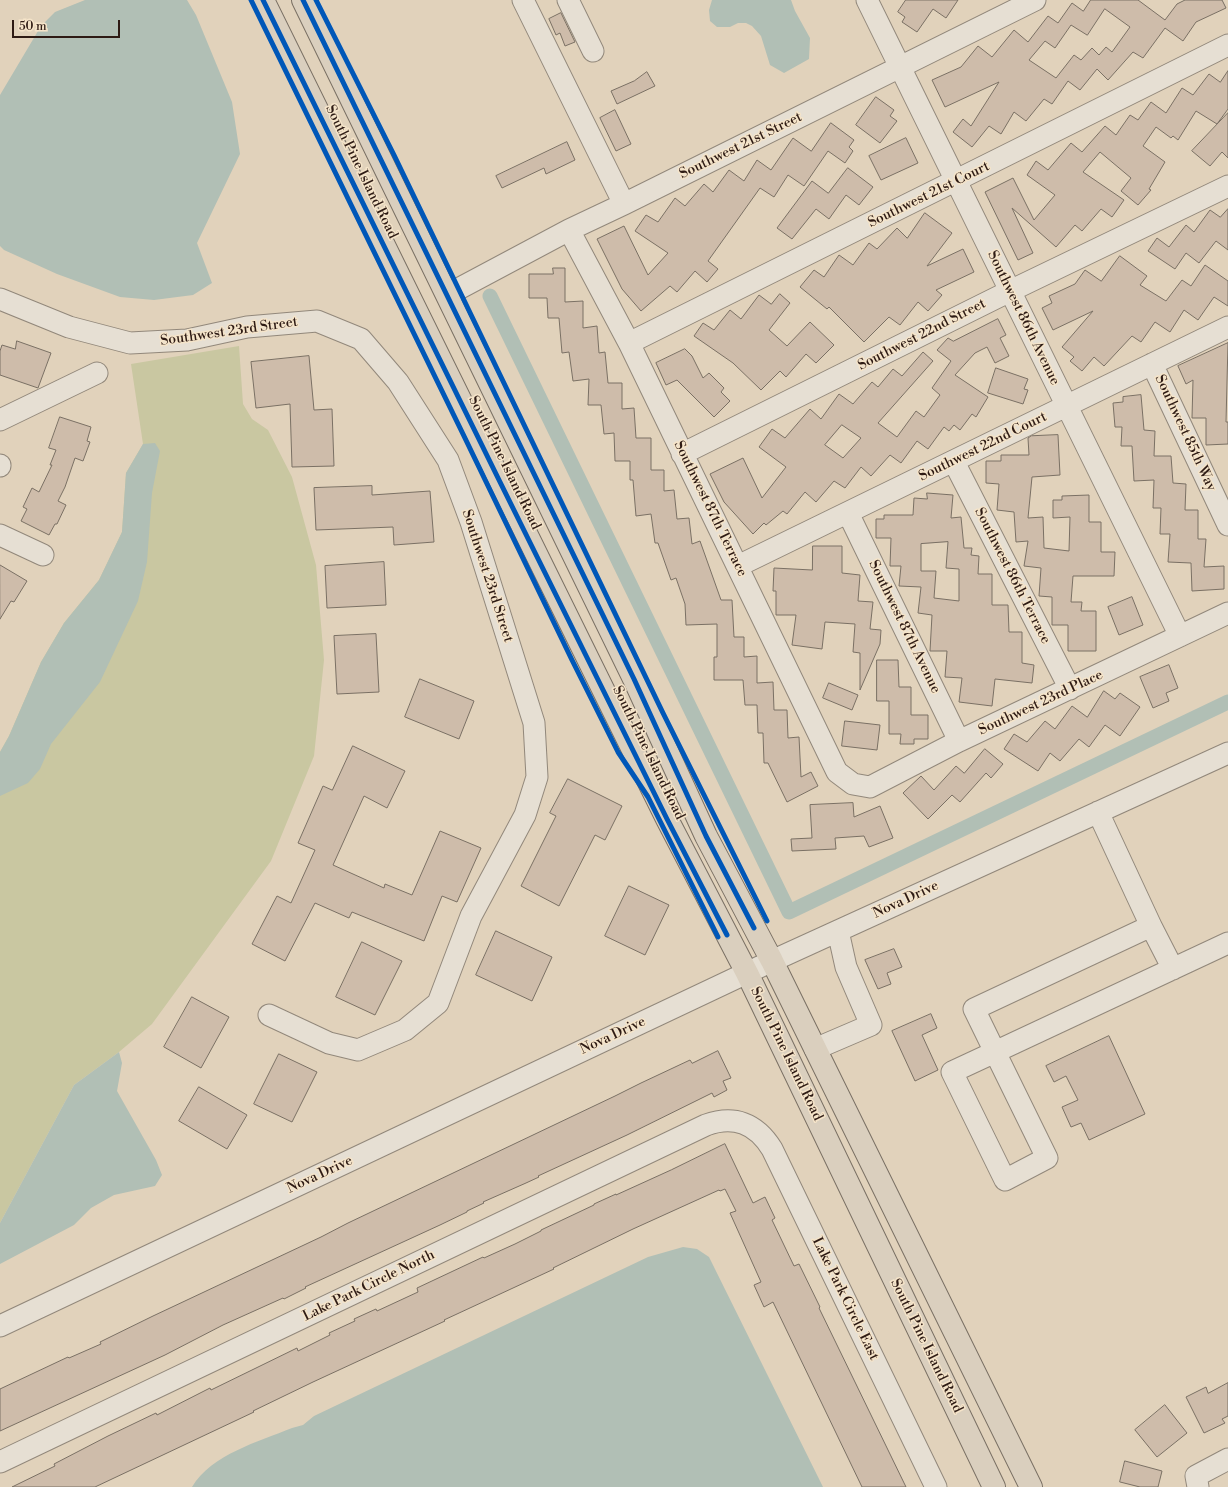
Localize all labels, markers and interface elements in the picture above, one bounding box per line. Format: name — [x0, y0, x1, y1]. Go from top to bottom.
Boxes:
scale bar — [14, 12, 122, 38]
text: 50 m — [19, 19, 47, 34]
street label: South Pine Island Road — [321, 102, 401, 242]
street label: Southwest 21st Street — [677, 109, 805, 183]
street label: Southwest 21st Court — [865, 158, 993, 232]
street label: Southwest 86th Avenue — [983, 248, 1063, 388]
street label: Southwest 22nd Street — [855, 295, 989, 375]
street label: Southwest 23rd Street — [159, 314, 299, 350]
street label: Southwest 85th Way — [1151, 372, 1219, 494]
street label: South Pine Island Road — [464, 393, 544, 533]
street label: Southwest 22nd Court — [916, 409, 1050, 485]
street label: Southwest 87th Terrace — [670, 438, 750, 580]
street label: Southwest 86th Terrace — [970, 505, 1054, 647]
street label: Southwest 23rd Street — [458, 508, 516, 644]
street label: Southwest 87th Avenue — [864, 558, 944, 696]
street label: Southwest 23rd Place — [976, 667, 1106, 739]
street label: South Pine Island Road — [608, 683, 688, 823]
street label: Nova Drive — [871, 878, 941, 922]
street label: South Pine Island Road — [746, 984, 826, 1124]
street label: Nova Drive — [578, 1014, 648, 1058]
street label: Nova Drive — [285, 1153, 355, 1197]
street label: Lake Park Circle East — [808, 1235, 882, 1363]
street label: Lake Park Circle North — [300, 1247, 438, 1325]
street label: South Pine Island Road — [886, 1276, 966, 1416]

